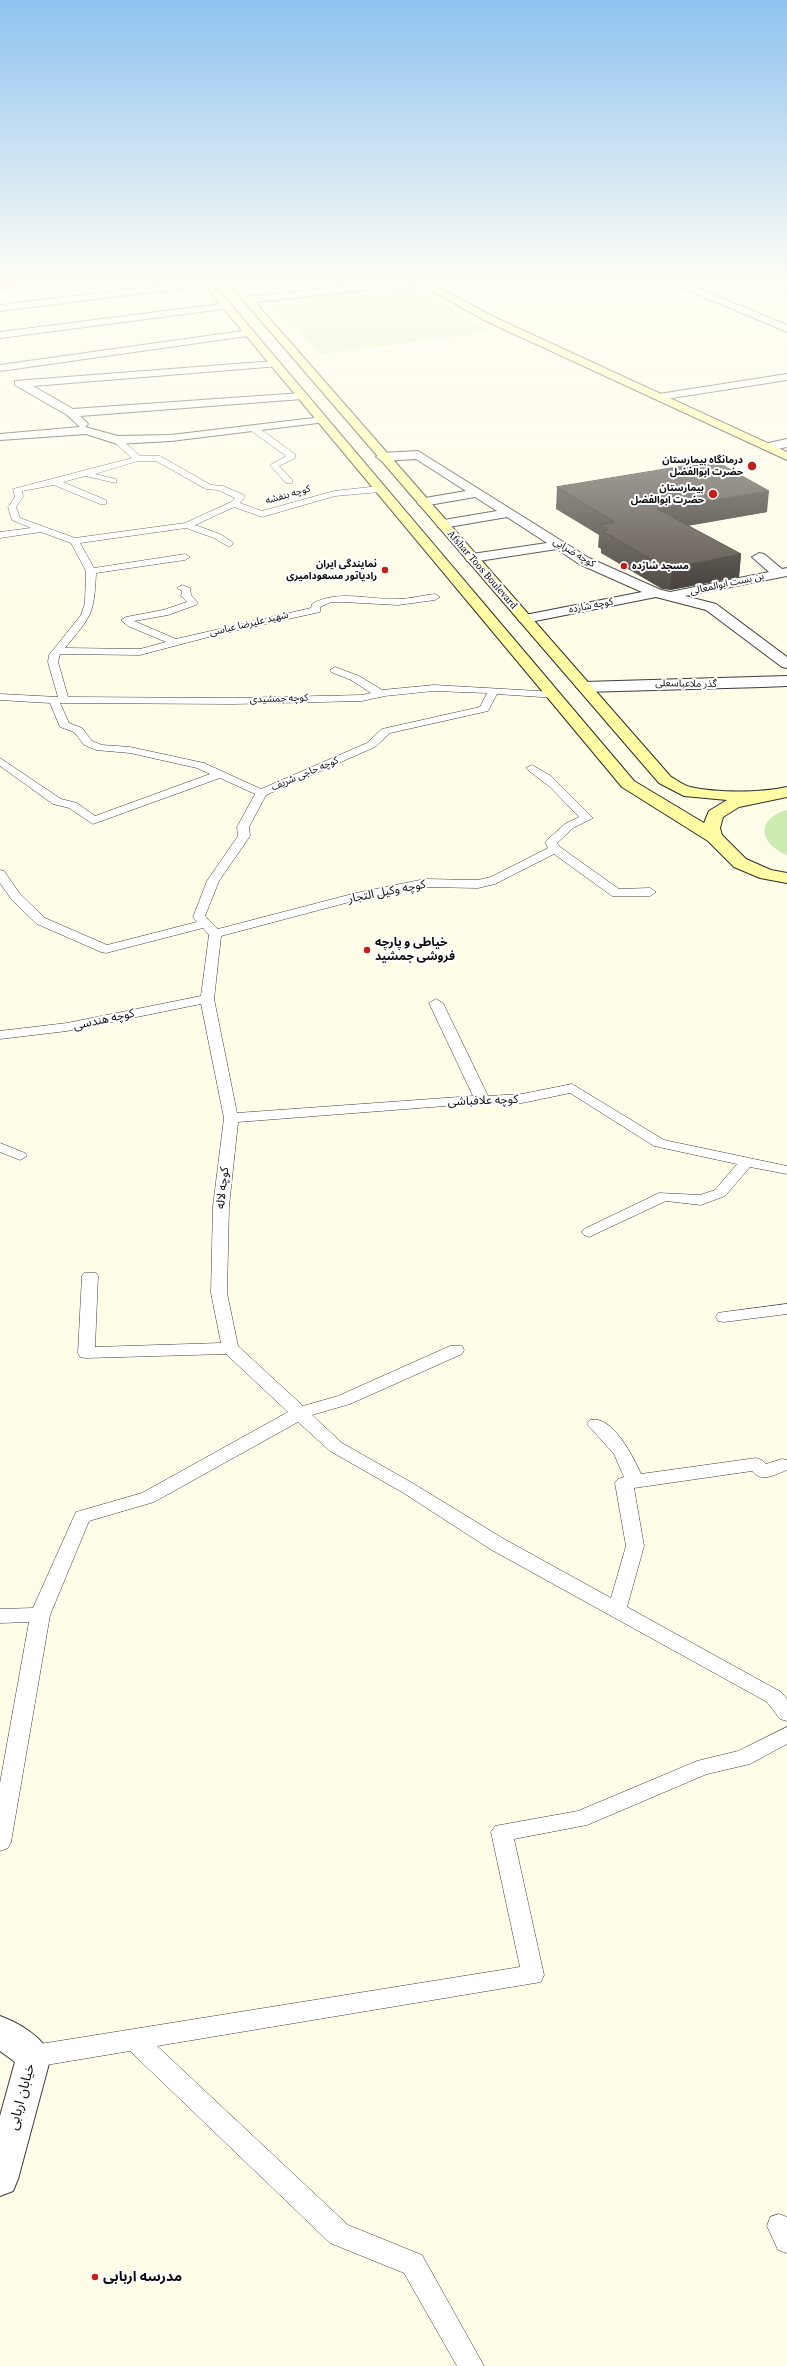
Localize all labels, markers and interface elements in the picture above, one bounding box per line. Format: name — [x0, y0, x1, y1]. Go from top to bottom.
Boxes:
place label: درمانگاه بیمارستان حضرت ابوالفضل — [662, 454, 743, 478]
marker: درمانگاه بیمارستان حضرت ابوالفضل — [746, 460, 758, 472]
place label: بیمارستان حضرت ابوالفضل — [631, 482, 704, 506]
street label: کوچه بنفشه — [264, 483, 312, 507]
marker: بیمارستان حضرت ابوالفضل — [707, 488, 719, 500]
street label: Afshar Toos Boulevard — [445, 528, 519, 612]
street label: کوچه ضرابی — [551, 536, 597, 570]
place label: نمایندگی ایران رادیاتور مسعودامیری — [286, 558, 377, 582]
place label: مسجد شازده — [632, 560, 689, 572]
marker: مسجد شازده — [619, 561, 629, 571]
marker: نمایندگی ایران رادیاتور مسعودامیری — [380, 565, 390, 575]
street label: بن بست ابوالمعالی — [689, 570, 765, 598]
street label: کوچه شازده — [568, 596, 614, 616]
street label: شهید علیرضا عباسی — [208, 609, 290, 639]
street label: گذر ملاعباسعلی — [655, 677, 717, 691]
street label: کوچه جمشیدی — [249, 692, 309, 706]
street label: کوچه حاجی شریف — [270, 754, 340, 794]
street label: کوچه وکیل التجار — [347, 877, 427, 907]
place label: خیاطی ‌‌و‌ پارچه فروشی جمشید — [375, 936, 455, 964]
marker: خیاطی ‌‌و‌ پارچه فروشی جمشید — [362, 945, 372, 955]
street label: کوچه هندسی — [72, 1007, 136, 1033]
street label: کوچه علافباشی — [447, 1093, 519, 1109]
street label: کوچه لاله — [214, 1166, 232, 1210]
street label: خیابان اربابی — [5, 2062, 39, 2132]
place label: مدرسه اربابی — [103, 2269, 182, 2285]
marker: مدرسه اربابی — [90, 2272, 100, 2282]

